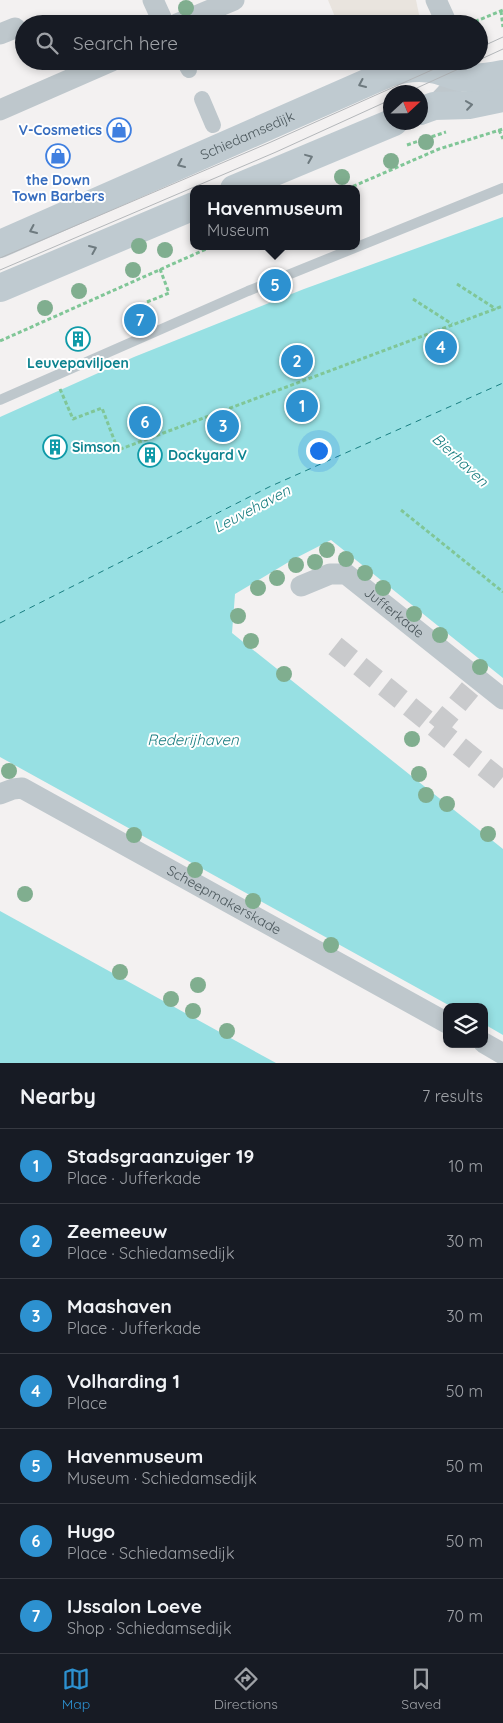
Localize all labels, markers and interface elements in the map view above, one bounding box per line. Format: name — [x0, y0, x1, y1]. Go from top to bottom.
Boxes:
search box — [15, 15, 488, 70]
icon: search — [33, 29, 61, 57]
text: Search here — [73, 31, 178, 55]
one-way arrow — [358, 78, 367, 89]
north arrow — [383, 85, 428, 130]
one-way arrow — [465, 100, 473, 111]
street label: Schiedamsedijk — [197, 107, 297, 164]
shop icon: V-Cosmetics — [106, 117, 132, 143]
place label: V-Cosmetics — [18, 121, 102, 139]
shop icon: the Down Town Barbers — [45, 143, 71, 169]
one-way arrow — [304, 153, 313, 164]
one-way arrow — [177, 157, 186, 168]
place label: the Down Town Barbers — [12, 171, 105, 205]
popup — [190, 185, 360, 250]
text: Havenmuseum — [207, 196, 343, 220]
text: Museum — [207, 220, 269, 240]
one-way arrow — [29, 223, 38, 234]
one-way arrow — [88, 244, 97, 255]
pin: 5 — [259, 266, 291, 304]
pin: 7 — [124, 301, 156, 339]
building icon: Leuvepaviljoen — [65, 326, 91, 352]
pin: 4 — [425, 328, 457, 366]
pin: 2 — [281, 342, 313, 380]
place label: Leuvepaviljoen — [27, 354, 129, 372]
pin: 1 — [286, 387, 318, 425]
pin: 6 — [129, 403, 161, 441]
pin: 3 — [207, 407, 239, 445]
water label: Bierhaven — [428, 429, 493, 491]
building icon: Simson — [42, 434, 68, 460]
place label: Simson — [72, 438, 120, 456]
your location — [306, 438, 332, 464]
building icon: Dockyard V — [137, 442, 163, 468]
place label: Dockyard V — [168, 446, 248, 464]
water label: Leuvehaven — [210, 480, 293, 537]
street label: Jufferkade — [361, 583, 428, 642]
water label: Rederijhaven — [147, 730, 239, 749]
street label: Scheepmakerskade — [164, 861, 285, 939]
map controls — [443, 1003, 488, 1048]
button: layers — [443, 1003, 488, 1048]
text: Nearby — [20, 1083, 96, 1109]
text: 7 results — [422, 1086, 483, 1106]
text: Stadsgraanzuiger 19 — [67, 1144, 254, 1168]
text: 1 — [33, 1156, 39, 1176]
text: 10 m — [449, 1156, 483, 1176]
text: Place · Jufferkade — [67, 1168, 201, 1188]
text: Zeemeeuw — [67, 1219, 167, 1243]
text: 2 — [31, 1231, 41, 1251]
text: 30 m — [446, 1231, 483, 1251]
text: Place · Schiedamsedijk — [67, 1243, 234, 1263]
text: Maashaven — [67, 1294, 172, 1318]
text: 3 — [32, 1306, 40, 1326]
text: 30 m — [446, 1306, 483, 1326]
text: Place · Jufferkade — [67, 1318, 201, 1338]
text: Volharding 1 — [67, 1369, 180, 1393]
text: 4 — [31, 1381, 41, 1401]
text: 50 m — [446, 1381, 483, 1401]
text: Place — [67, 1393, 107, 1413]
text: Havenmuseum — [67, 1444, 203, 1468]
text: 5 — [31, 1456, 41, 1476]
text: 50 m — [446, 1456, 483, 1476]
text: Museum · Schiedamsedijk — [67, 1468, 257, 1488]
text: Hugo — [67, 1519, 115, 1543]
text: 6 — [32, 1531, 40, 1551]
text: 50 m — [446, 1531, 483, 1551]
text: Place · Schiedamsedijk — [67, 1543, 234, 1563]
text: IJssalon Loeve — [67, 1594, 202, 1618]
text: 7 — [32, 1606, 40, 1626]
text: 70 m — [446, 1606, 483, 1626]
text: Shop · Schiedamsedijk — [67, 1618, 232, 1638]
tab: Map — [62, 1665, 90, 1713]
tab: Directions — [214, 1665, 278, 1713]
tab: Saved — [401, 1665, 441, 1713]

